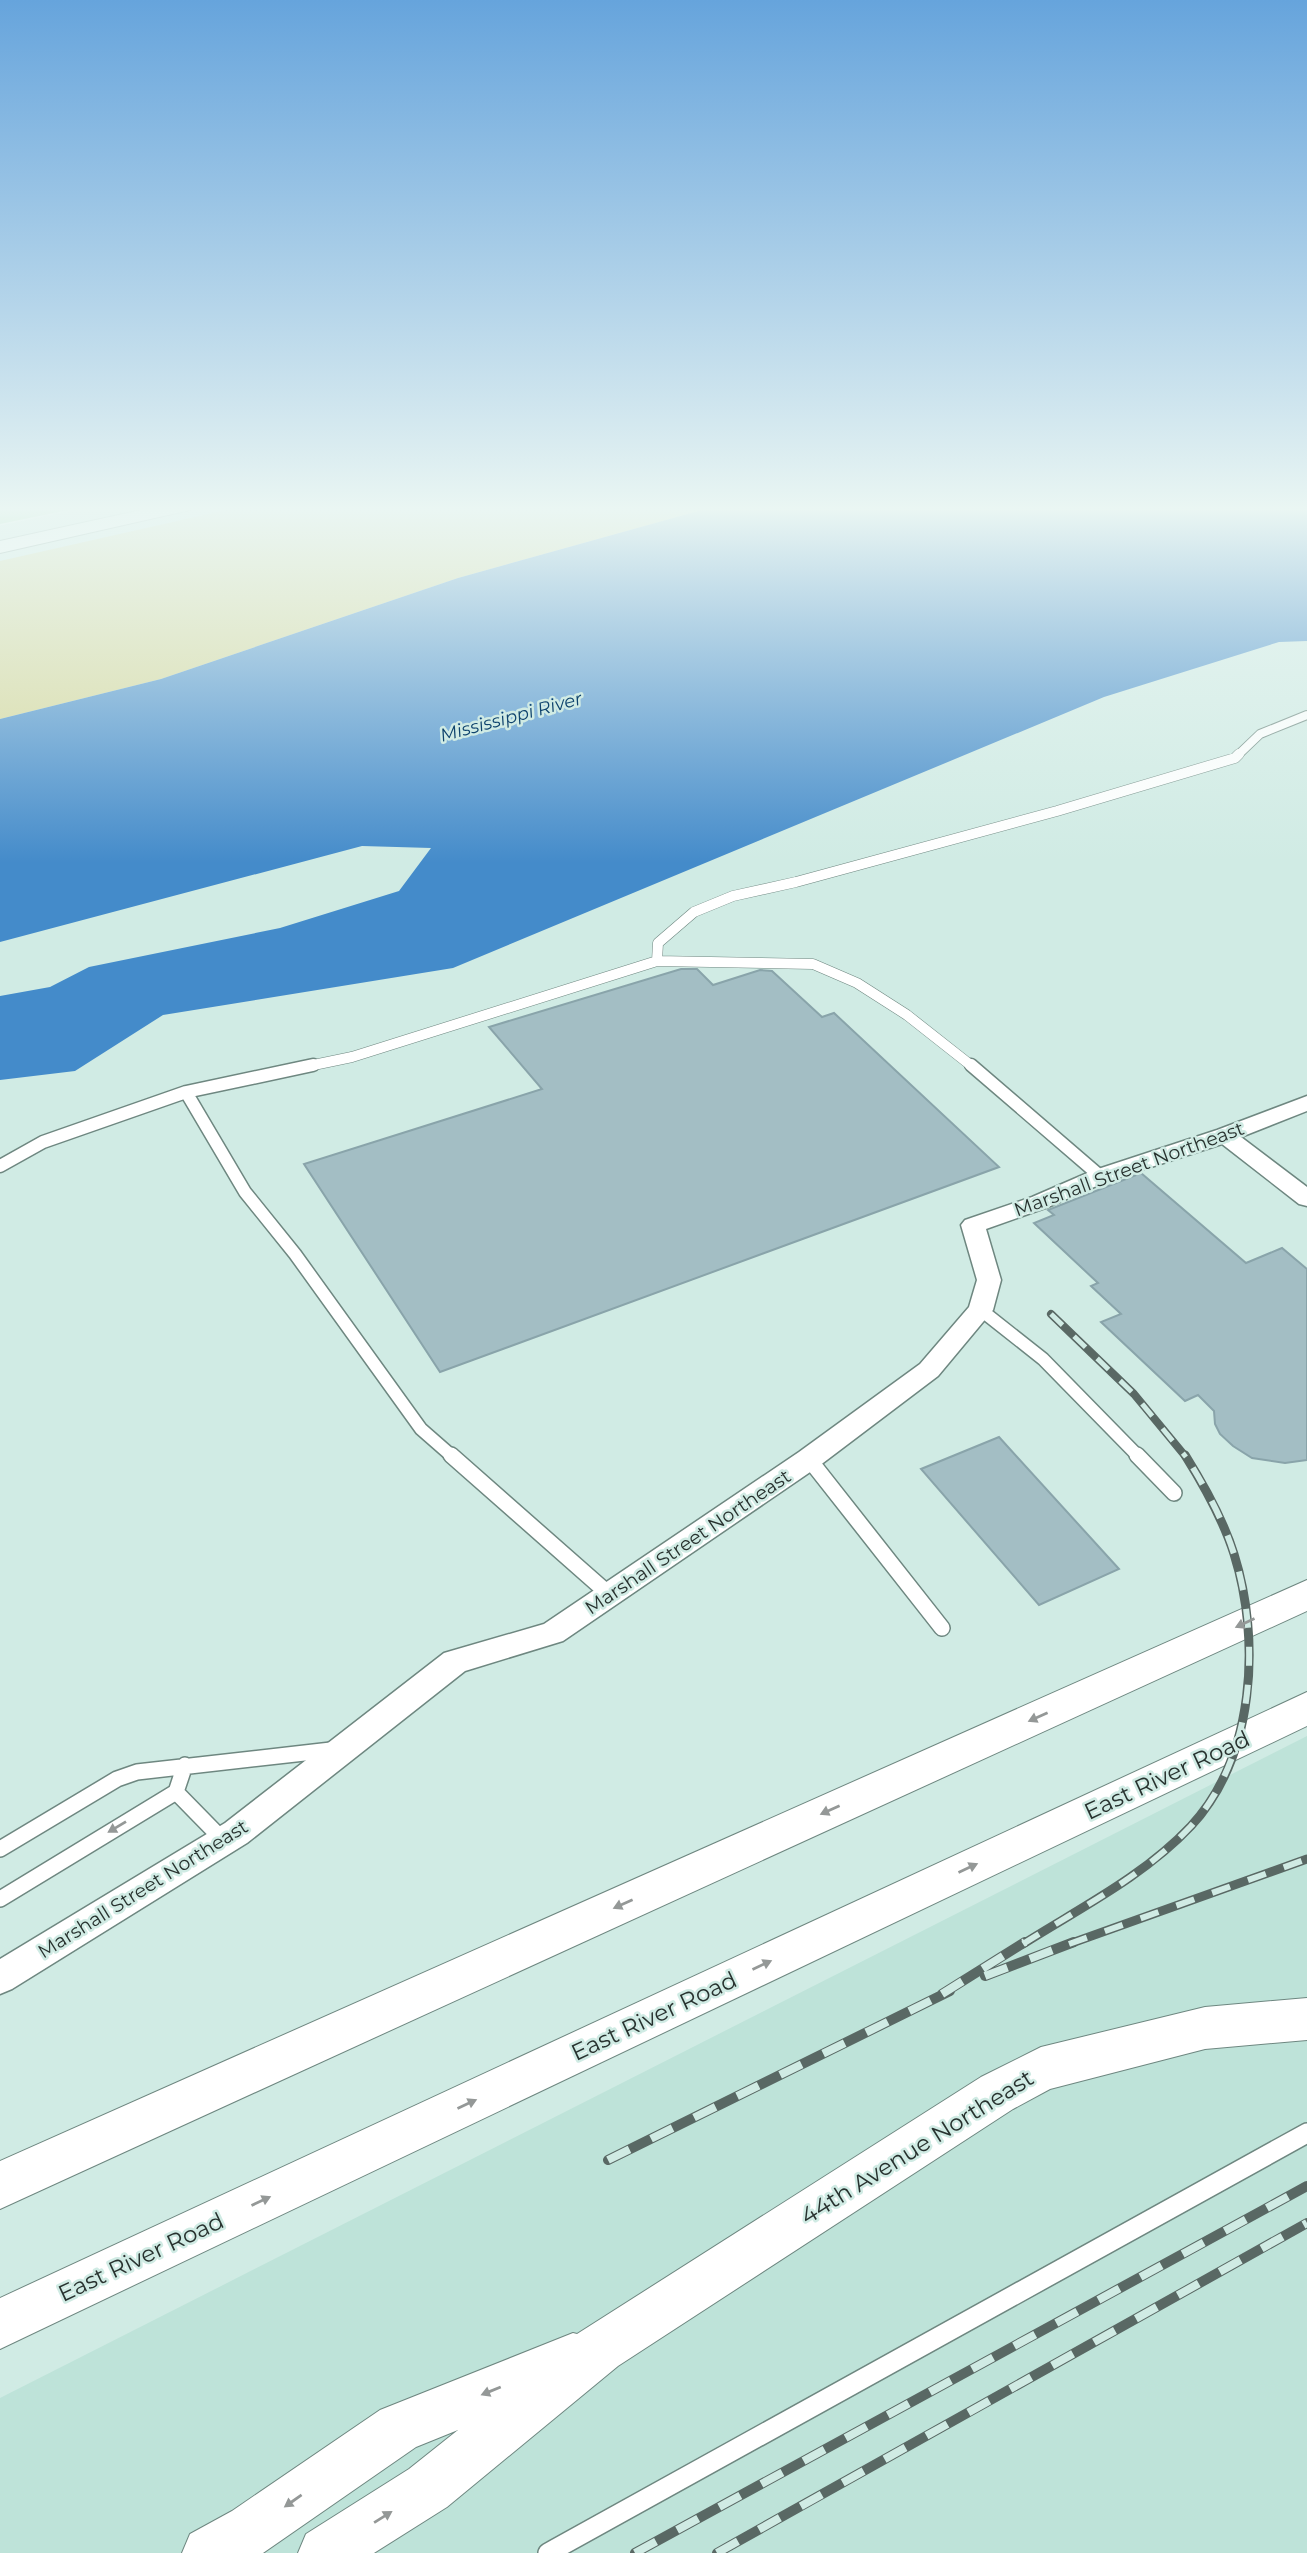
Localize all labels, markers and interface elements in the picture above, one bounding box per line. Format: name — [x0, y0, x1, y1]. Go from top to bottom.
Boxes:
water label: Mississippi River — [438, 687, 585, 747]
street label: Marshall Street Northeast — [1011, 1117, 1247, 1221]
street label: Marshall Street Northeast — [581, 1464, 795, 1620]
one-way arrow — [1235, 1618, 1255, 1629]
one-way arrow — [1028, 1711, 1048, 1723]
street label: East River Road — [1080, 1724, 1254, 1826]
one-way arrow — [820, 1805, 841, 1816]
street label: Marshall Street Northeast — [34, 1815, 252, 1963]
one-way arrow — [108, 1821, 127, 1834]
one-way arrow — [957, 1863, 978, 1874]
one-way arrow — [613, 1898, 633, 1910]
one-way arrow — [752, 1959, 772, 1971]
street label: East River Road — [567, 1965, 741, 2067]
street label: 44th Avenue Northeast — [795, 2064, 1039, 2230]
one-way arrow — [457, 2098, 477, 2110]
one-way arrow — [251, 2195, 271, 2206]
street label: East River Road — [54, 2206, 228, 2308]
one-way arrow — [480, 2385, 501, 2396]
one-way arrow — [284, 2494, 302, 2508]
one-way arrow — [373, 2510, 392, 2523]

